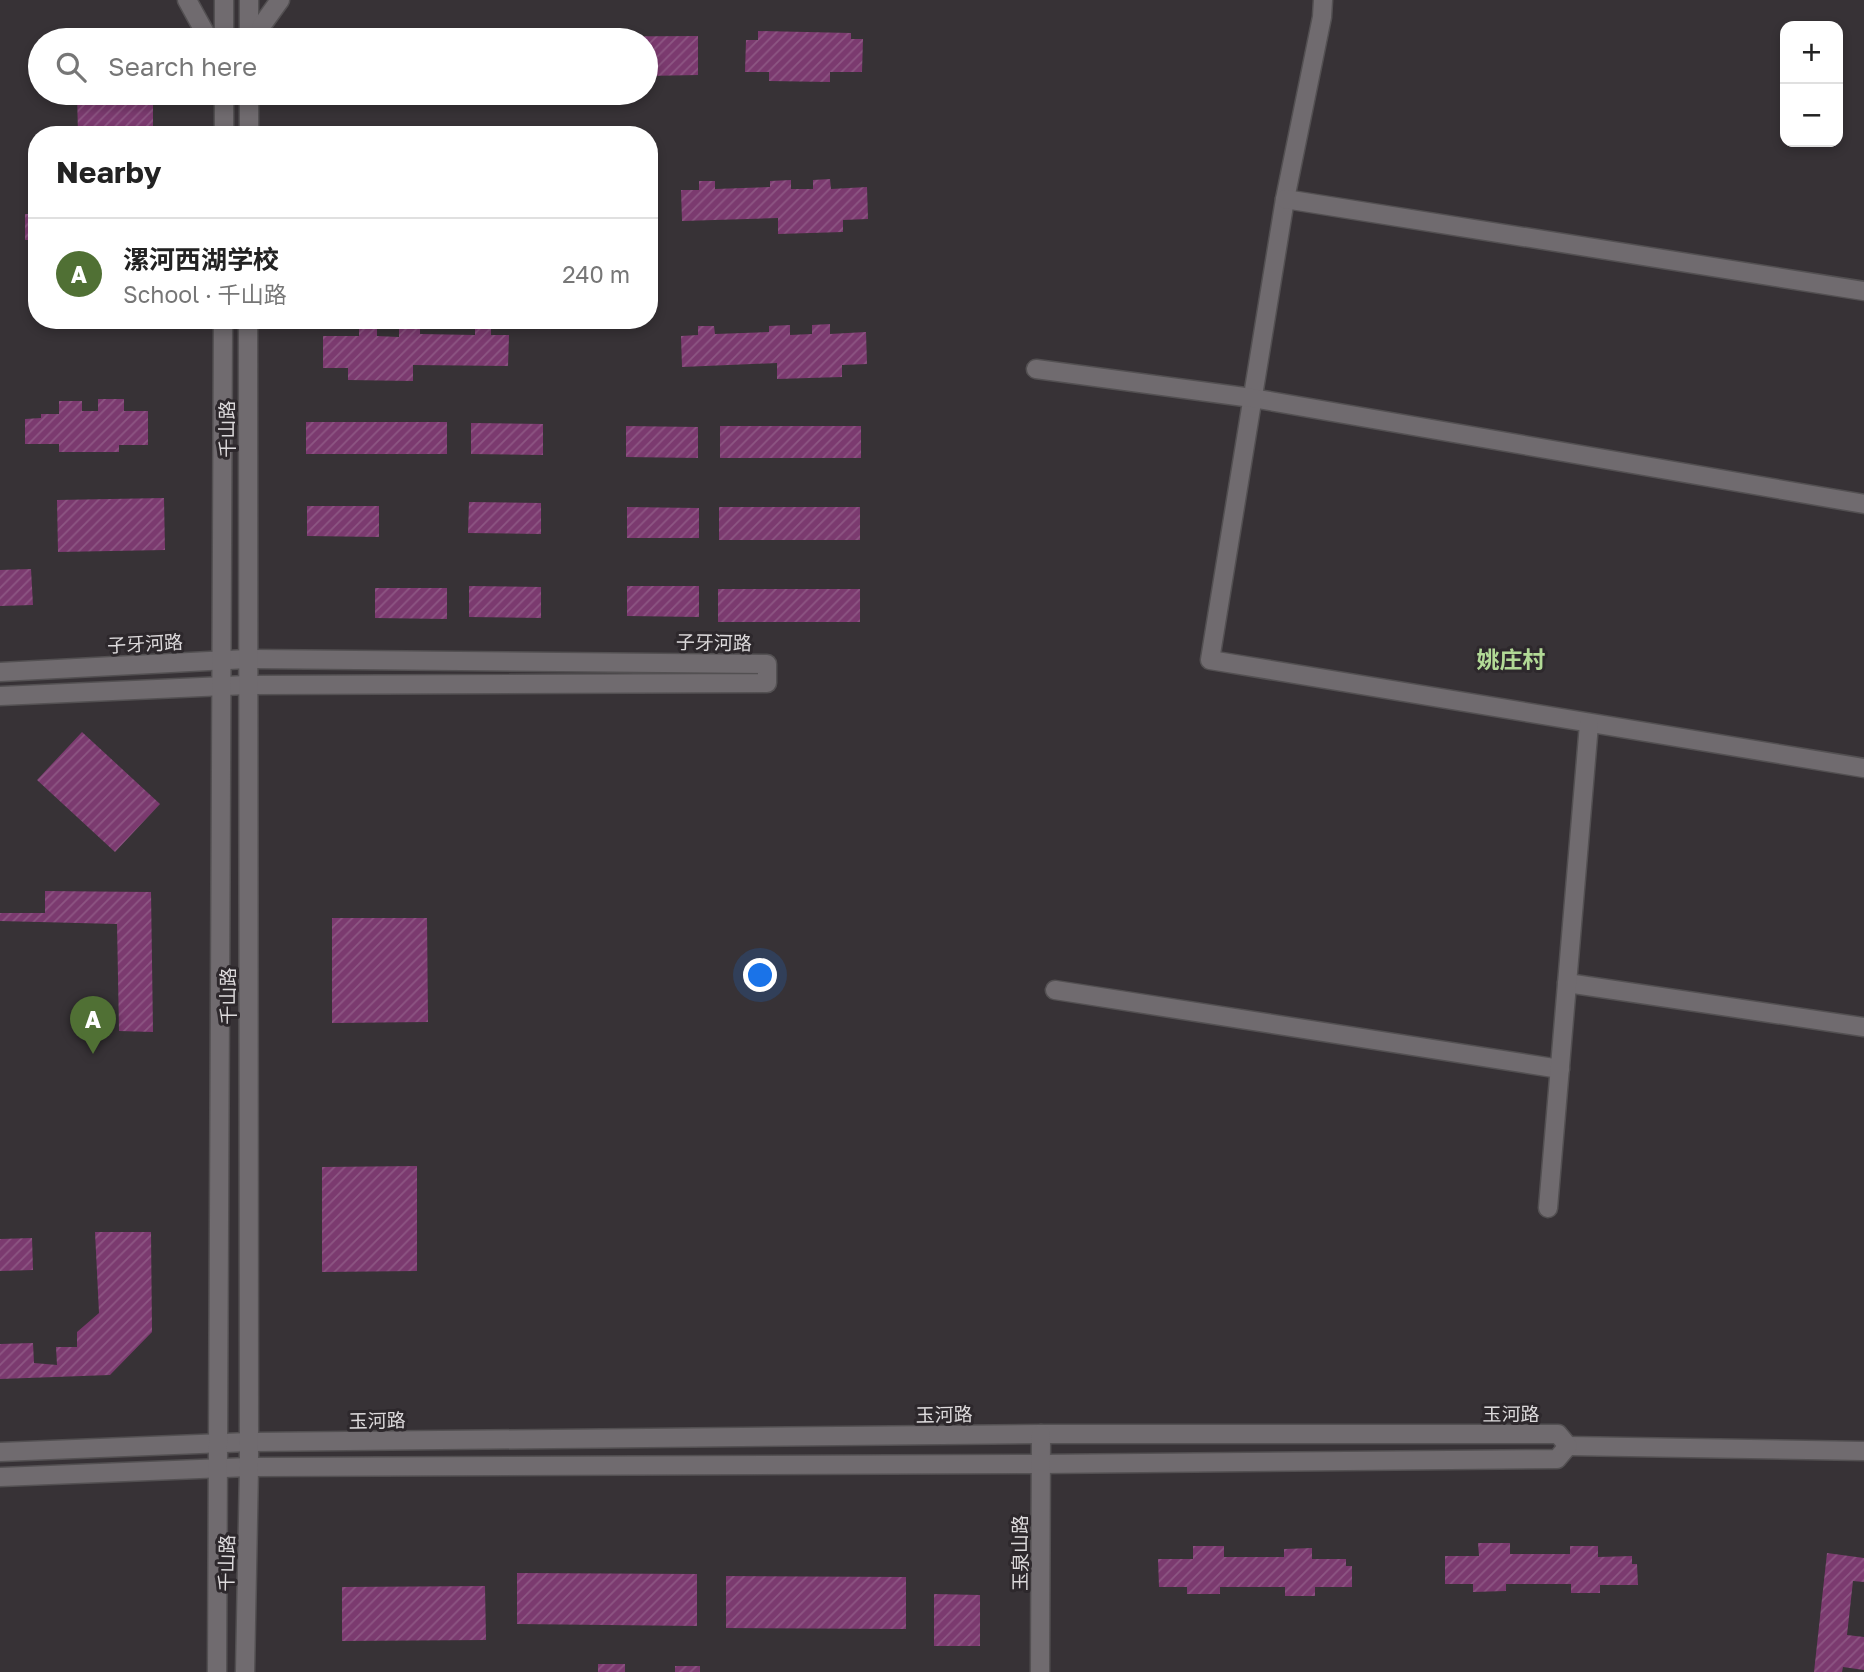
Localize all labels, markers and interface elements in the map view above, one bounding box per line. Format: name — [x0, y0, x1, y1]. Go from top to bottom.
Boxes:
map controls — [1780, 21, 1843, 147]
button: + — [1780, 21, 1843, 84]
search box — [28, 28, 658, 105]
icon: search — [52, 48, 90, 86]
text: Search here — [108, 51, 257, 82]
button: − — [1780, 84, 1843, 147]
text: Nearby — [56, 154, 161, 190]
text: 漯河西湖学校 — [123, 244, 279, 275]
text: A — [71, 260, 87, 288]
text: 240 m — [562, 260, 630, 288]
text: School · 千山路 — [123, 280, 287, 308]
street label: 千山路 — [215, 400, 238, 458]
street label: 子牙河路 — [106, 630, 184, 656]
street label: 子牙河路 — [676, 630, 752, 654]
district label: 姚庄村 — [1477, 645, 1546, 673]
your location — [743, 958, 777, 992]
street label: 千山路 — [216, 967, 239, 1025]
pin: A — [70, 996, 116, 1054]
street label: 玉河路 — [915, 1402, 973, 1426]
street label: 玉河路 — [1482, 1402, 1540, 1425]
street label: 玉河路 — [348, 1408, 406, 1432]
street label: 玉泉山路 — [1008, 1515, 1031, 1591]
street label: 千山路 — [214, 1534, 238, 1592]

